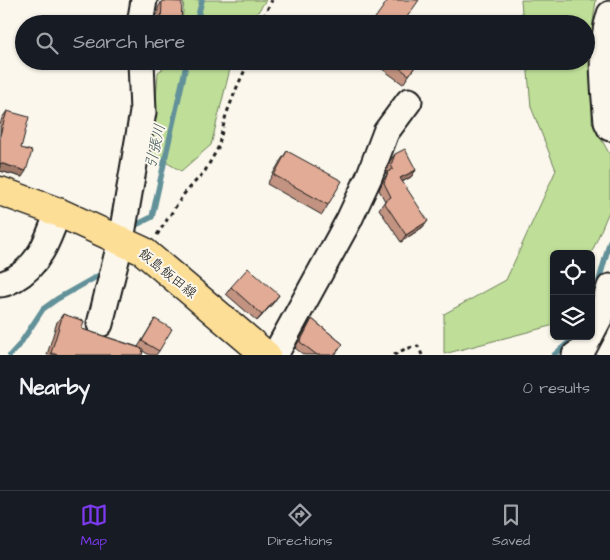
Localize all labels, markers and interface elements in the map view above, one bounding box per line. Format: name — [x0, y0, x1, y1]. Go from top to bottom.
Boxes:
search box — [15, 15, 595, 70]
icon: search — [33, 29, 61, 57]
text: Search here — [73, 29, 185, 56]
water label: 引張川 — [140, 122, 171, 170]
street label: 飯島飯田線 — [134, 244, 201, 304]
map controls — [550, 250, 595, 340]
button: locate — [550, 250, 595, 295]
button: layers — [550, 295, 595, 340]
text: Nearby — [20, 373, 90, 402]
text: 0 results — [523, 377, 590, 399]
tab: Map — [80, 501, 108, 551]
tab: Directions — [267, 501, 332, 551]
tab: Saved — [492, 501, 530, 551]

